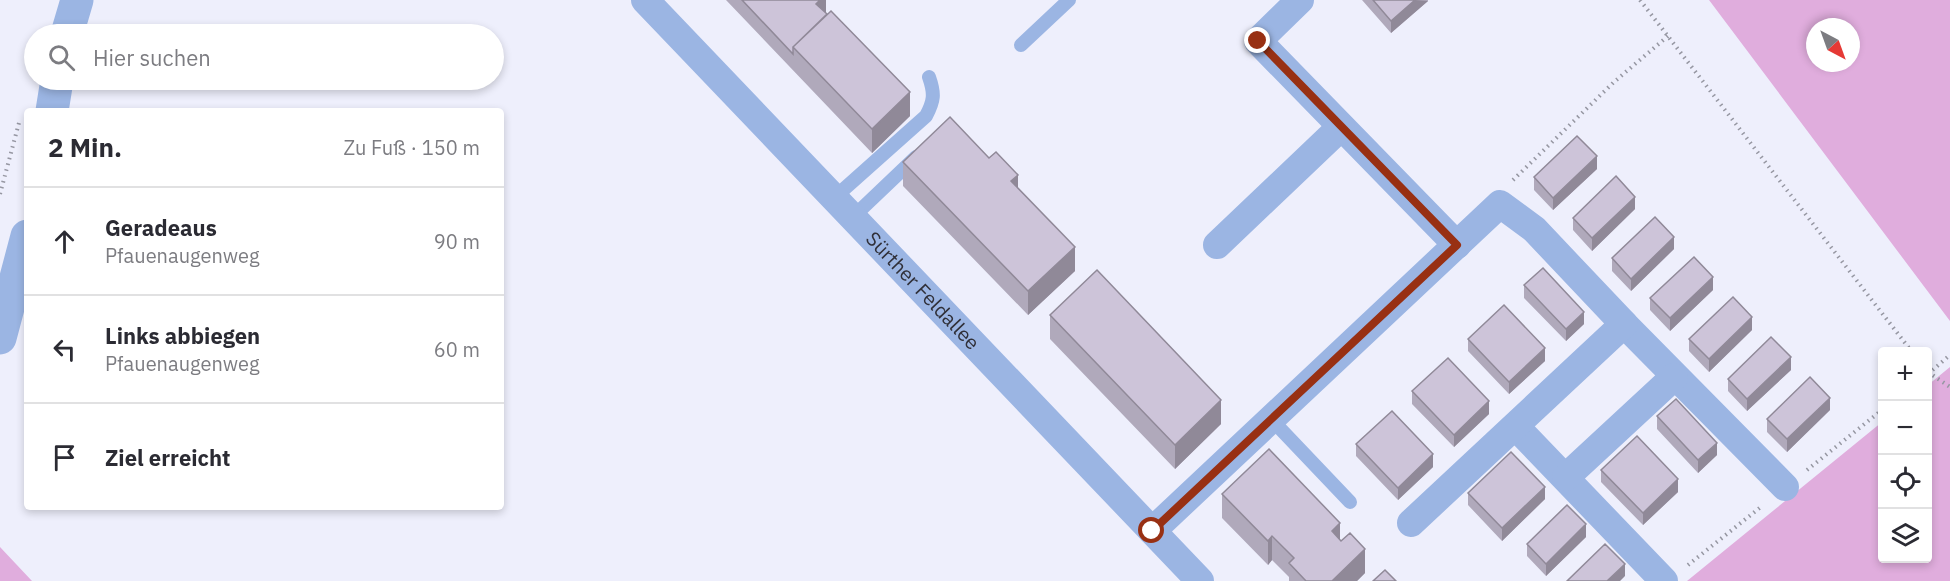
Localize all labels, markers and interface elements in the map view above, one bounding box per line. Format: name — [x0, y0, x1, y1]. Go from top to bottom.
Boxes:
north arrow — [1806, 18, 1860, 72]
search box — [24, 24, 504, 90]
route end — [1244, 27, 1270, 53]
icon: search — [45, 41, 78, 74]
text: Hier suchen — [93, 43, 211, 72]
text: 2 Min. — [48, 130, 122, 164]
text: Zu Fuß · 150 m — [343, 134, 480, 161]
text: Geradeaus — [105, 213, 217, 242]
icon: ahead — [48, 225, 81, 258]
street label: Sürther Feldallee — [860, 225, 986, 355]
text: 90 m — [434, 228, 480, 255]
text: Pfauenaugenweg — [105, 242, 260, 269]
text: Links abbiegen — [105, 321, 260, 350]
icon: left — [48, 333, 81, 366]
text: 60 m — [434, 336, 480, 363]
map controls — [1878, 347, 1932, 563]
button: + — [1878, 347, 1932, 401]
text: Pfauenaugenweg — [105, 350, 260, 377]
button: − — [1878, 401, 1932, 455]
icon: arrive — [48, 441, 81, 474]
text: Ziel erreicht — [105, 443, 230, 472]
button: locate — [1878, 455, 1932, 509]
button: layers — [1878, 509, 1932, 563]
route start — [1138, 517, 1164, 543]

